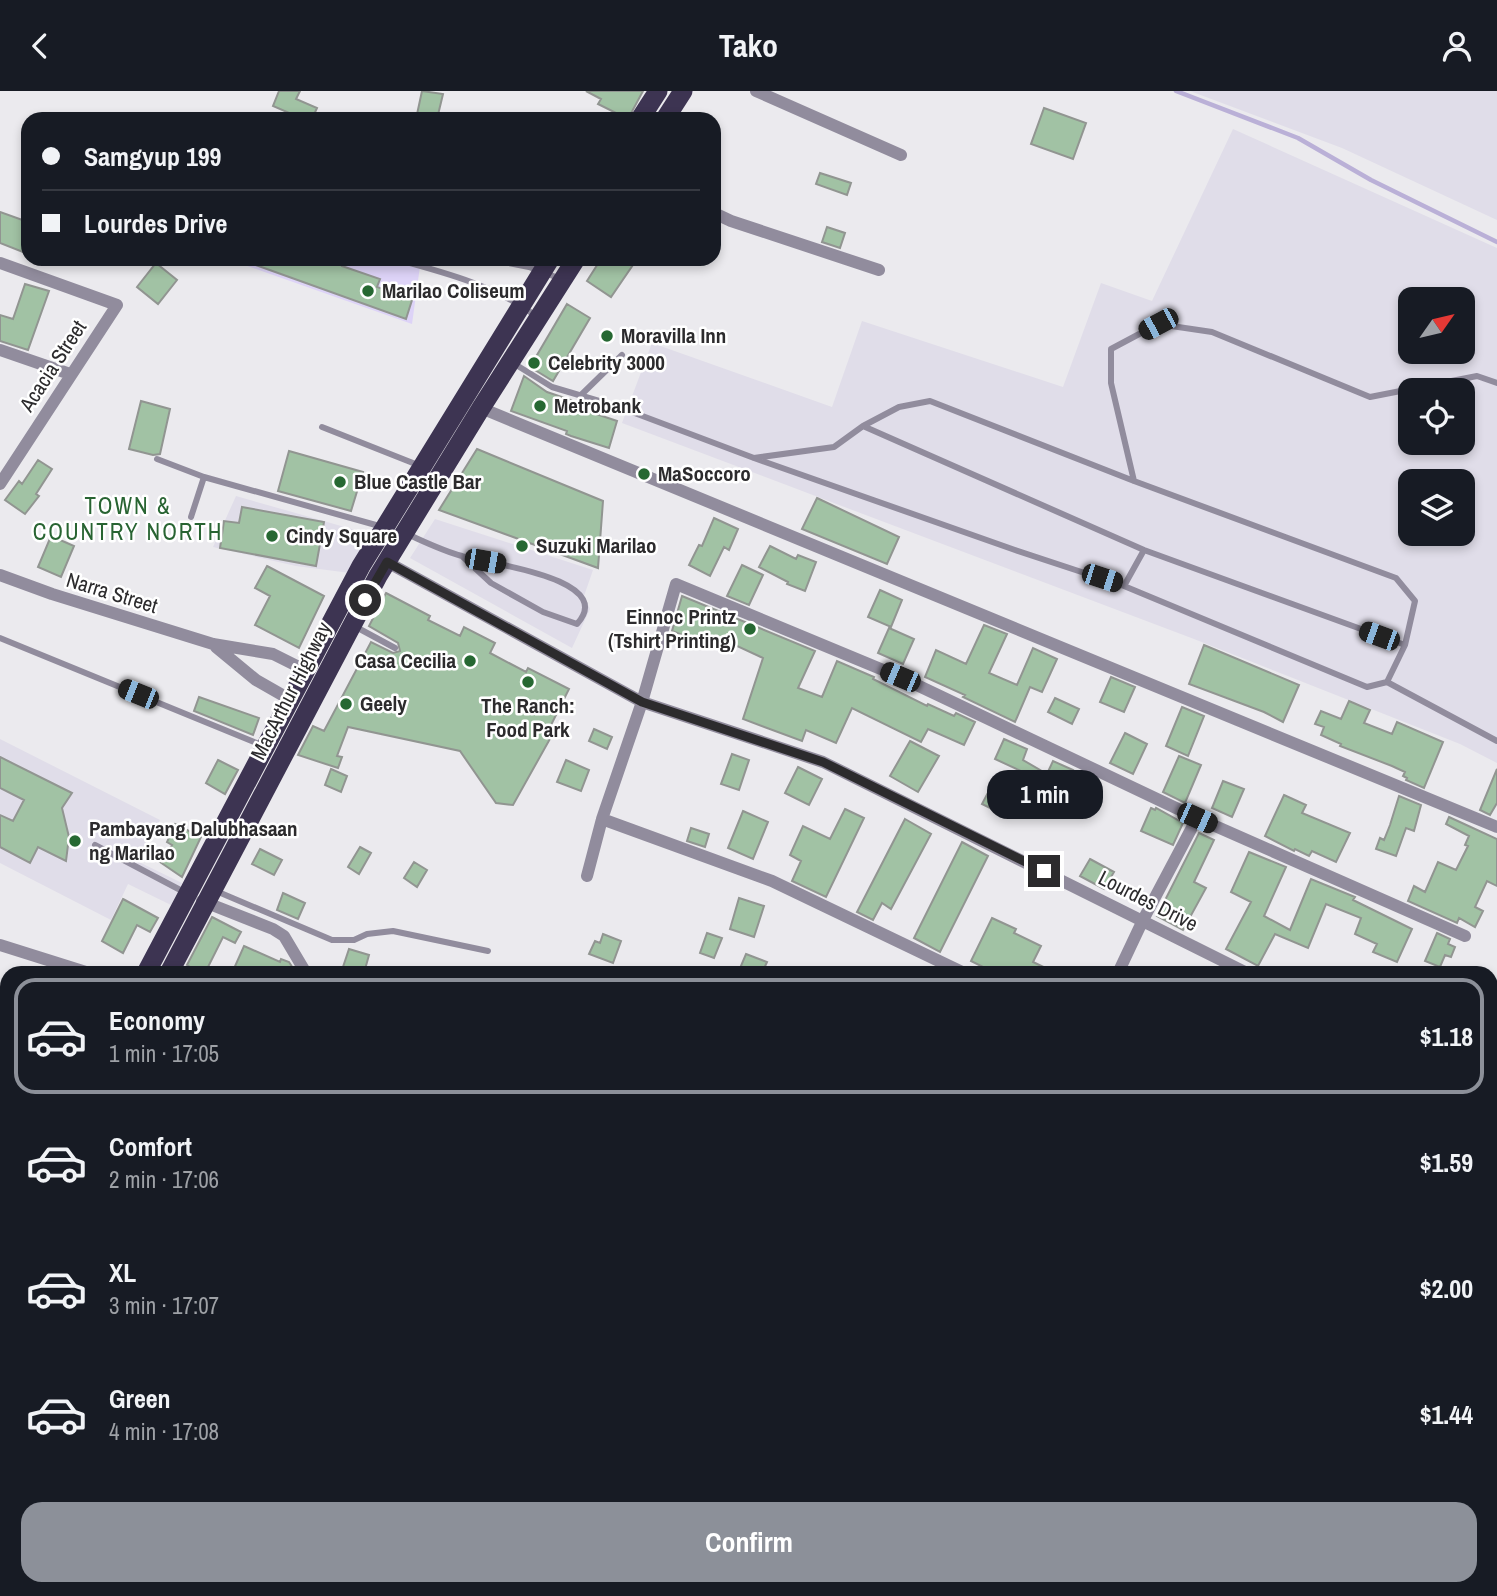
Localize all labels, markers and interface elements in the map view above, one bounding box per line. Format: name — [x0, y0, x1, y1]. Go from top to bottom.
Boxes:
text: Tako — [719, 24, 778, 67]
icon: back — [21, 27, 59, 65]
icon: person — [1438, 27, 1476, 65]
text: Samgyup 199 — [84, 139, 221, 174]
text: Lourdes Drive — [84, 206, 227, 241]
place label: Marilao Coliseum — [382, 276, 525, 305]
marker: Marilao Coliseum — [360, 283, 376, 299]
north arrow — [1398, 287, 1475, 364]
map controls — [1398, 287, 1475, 546]
car — [1135, 305, 1182, 343]
street label: Acacia Street — [12, 314, 93, 418]
place label: Moravilla Inn — [621, 321, 726, 350]
marker: Moravilla Inn — [599, 328, 615, 344]
place label: Celebrity 3000 — [548, 348, 665, 377]
marker: Celebrity 3000 — [526, 355, 542, 371]
button: locate — [1398, 378, 1475, 455]
place label: Metrobank — [554, 391, 641, 420]
marker: Metrobank — [532, 398, 548, 414]
place label: MaSoccoro — [658, 459, 751, 488]
marker: MaSoccoro — [636, 466, 652, 482]
place label: Blue Castle Bar — [354, 467, 482, 496]
button: layers — [1398, 469, 1475, 546]
marker: Blue Castle Bar — [332, 474, 348, 490]
district label: TOWN & COUNTRY NORTH — [33, 490, 223, 547]
place label: Cindy Square — [286, 521, 397, 550]
marker: Cindy Square — [264, 528, 280, 544]
place label: Suzuki Marilao — [536, 531, 657, 560]
marker: Suzuki Marilao — [514, 538, 530, 554]
car — [463, 547, 508, 575]
car — [1079, 562, 1126, 594]
street label: Narra Street — [63, 565, 161, 620]
route start — [349, 584, 381, 616]
place label: Einnoc Printz (Tshirt Printing) — [608, 602, 736, 655]
street label: MacArthur Highway — [243, 616, 338, 765]
car — [1356, 619, 1403, 653]
marker: Einnoc Printz (Tshirt Printing) — [742, 621, 758, 637]
place label: Casa Cecilia — [355, 646, 456, 675]
marker: Casa Cecilia — [462, 653, 478, 669]
car — [877, 659, 924, 695]
marker: The Ranch: Food Park — [520, 674, 536, 690]
car — [115, 676, 162, 712]
place label: Geely — [360, 689, 407, 718]
place label: The Ranch: Food Park — [481, 691, 575, 744]
marker: Geely — [338, 696, 354, 712]
callout: 1 min — [986, 769, 1102, 819]
text: 1 min — [1020, 779, 1070, 810]
car — [1174, 800, 1221, 836]
place label: Pambayang Dalubhasaan ng Marilao — [89, 814, 298, 867]
marker: Pambayang Dalubhasaan ng Marilao — [67, 833, 83, 849]
route end — [1028, 855, 1060, 887]
street label: Lourdes Drive — [1093, 863, 1203, 938]
text: Economy — [109, 1003, 205, 1038]
icon: car — [25, 1005, 88, 1068]
text: $1.18 — [1420, 1019, 1473, 1054]
text: 1 min · 17:05 — [109, 1038, 219, 1069]
text: Comfort — [109, 1129, 192, 1164]
icon: car — [25, 1131, 88, 1194]
text: $1.59 — [1420, 1145, 1473, 1180]
text: 2 min · 17:06 — [109, 1164, 219, 1195]
text: XL — [109, 1255, 136, 1290]
icon: car — [25, 1257, 88, 1320]
text: $2.00 — [1420, 1271, 1473, 1306]
text: 3 min · 17:07 — [109, 1290, 219, 1321]
text: Green — [109, 1381, 171, 1416]
icon: car — [25, 1383, 88, 1446]
text: $1.44 — [1420, 1397, 1473, 1432]
text: 4 min · 17:08 — [109, 1416, 219, 1447]
button: Confirm — [21, 1502, 1477, 1582]

